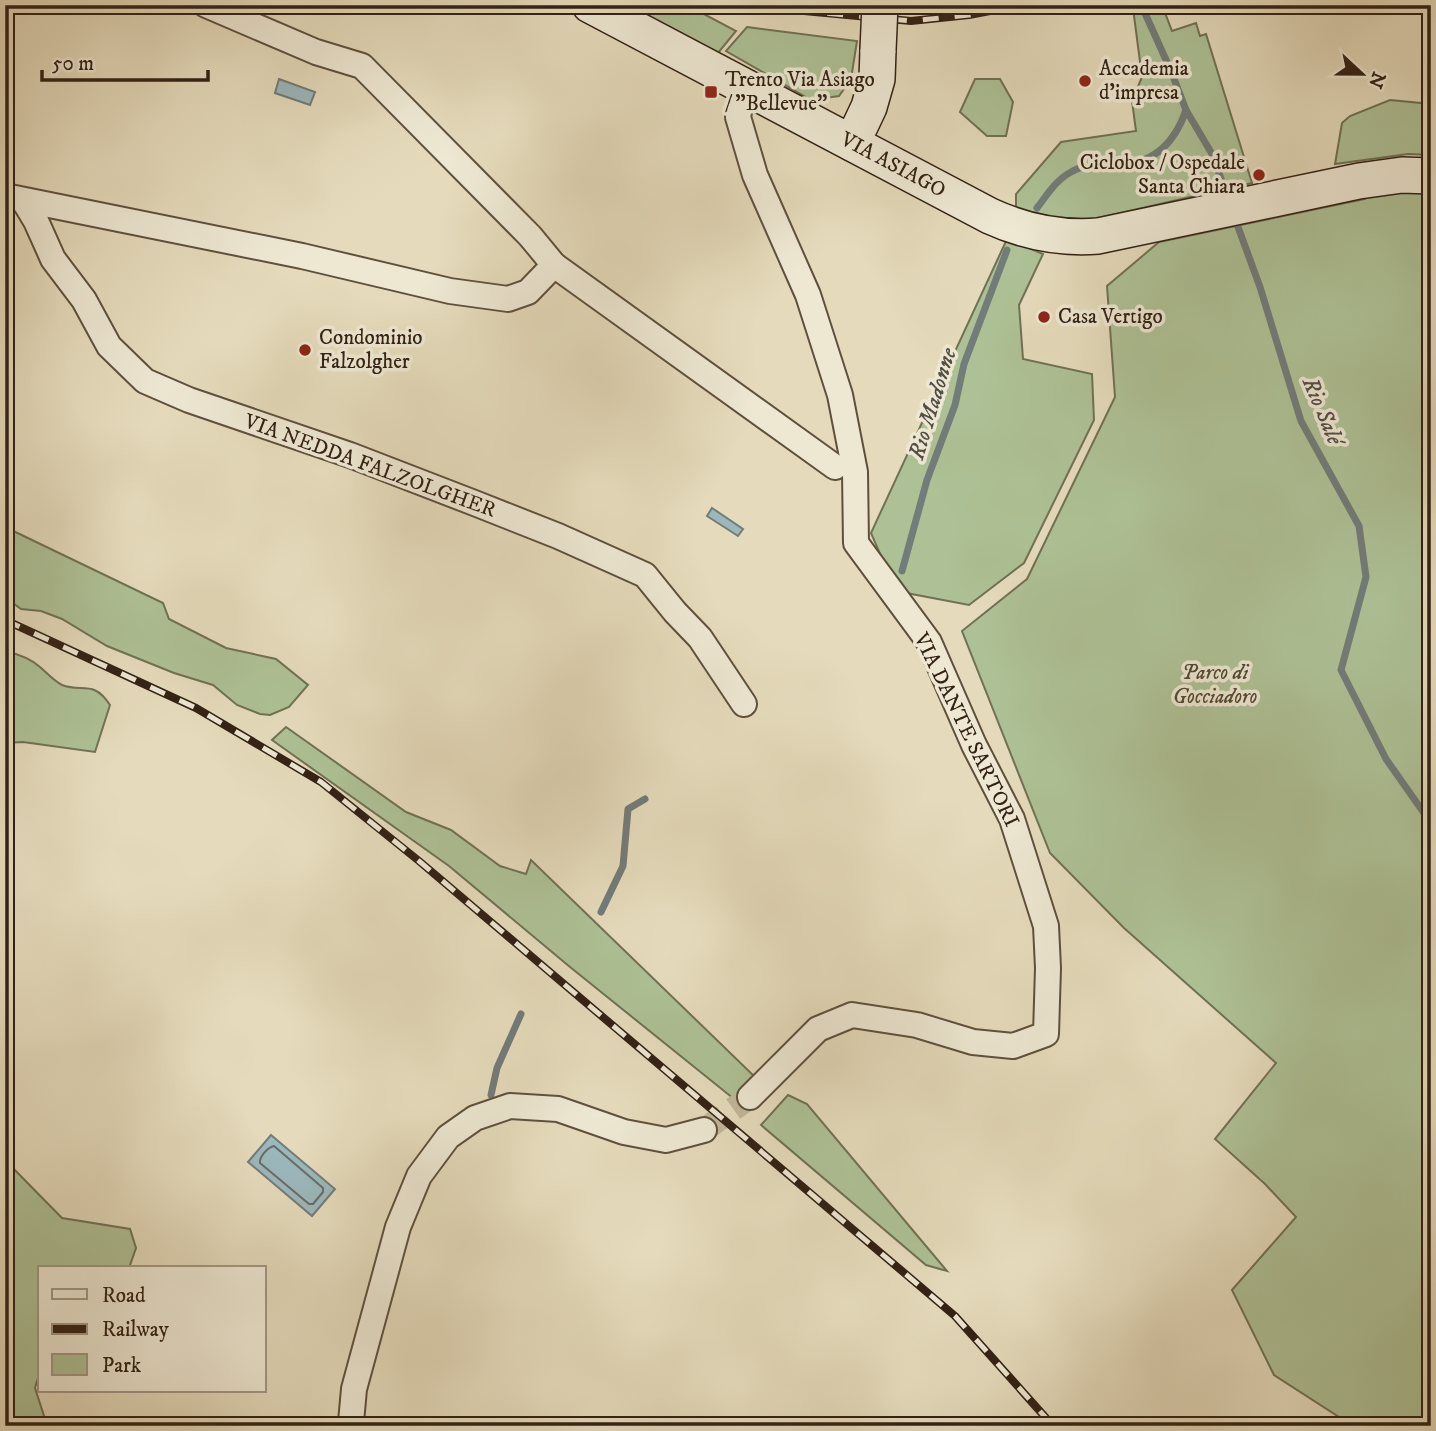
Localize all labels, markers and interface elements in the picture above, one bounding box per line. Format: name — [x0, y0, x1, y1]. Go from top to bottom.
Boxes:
scale bar — [42, 38, 208, 82]
north arrow — [1328, 38, 1398, 108]
text: 50 m — [52, 51, 94, 77]
place label: Accademia d'impresa — [1099, 56, 1189, 106]
place label: Trento Via Asiago / "Bellevue" — [725, 67, 875, 117]
text: N — [1363, 68, 1390, 92]
marker: Accademia d'impresa — [1077, 73, 1093, 89]
marker: Trento Via Asiago / "Bellevue" — [703, 84, 719, 100]
street label: VIA ASIAGO — [835, 126, 950, 204]
place label: Ciclobox / Ospedale Santa Chiara — [1080, 150, 1245, 200]
marker: Ciclobox / Ospedale Santa Chiara — [1251, 167, 1267, 183]
place label: Casa Vertigo — [1058, 304, 1163, 330]
marker: Casa Vertigo — [1036, 309, 1052, 325]
place label: Condominio Falzolgher — [319, 325, 423, 375]
marker: Condominio Falzolgher — [297, 342, 313, 358]
water label: Rio Madonne — [902, 344, 964, 464]
water label: Rio Salé — [1294, 372, 1351, 453]
street label: VIA NEDDA FALZOLGHER — [240, 408, 499, 524]
street label: VIA DANTE SARTORI — [907, 628, 1024, 831]
park label: Parco di Gocciadoro — [1173, 660, 1257, 710]
legend — [38, 1266, 266, 1392]
text: Road — [102, 1283, 146, 1309]
text: Railway — [102, 1317, 170, 1343]
text: Park — [102, 1353, 142, 1379]

